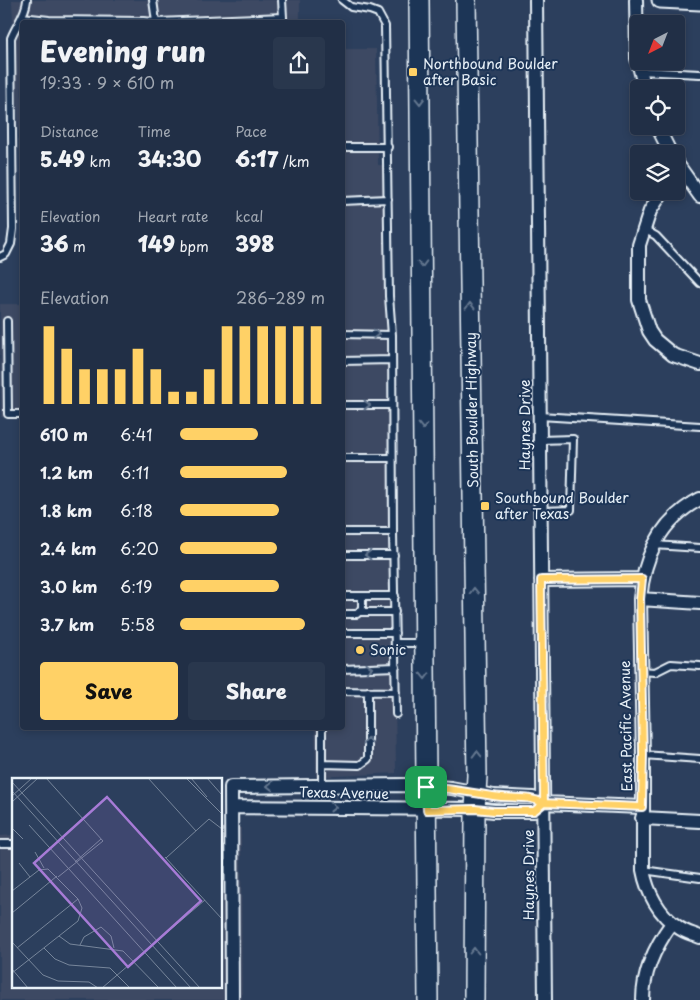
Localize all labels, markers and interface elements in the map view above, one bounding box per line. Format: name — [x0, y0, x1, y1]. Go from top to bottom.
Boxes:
north arrow — [630, 15, 685, 70]
map controls — [630, 15, 685, 200]
text: Evening run — [40, 29, 206, 72]
button: share — [273, 37, 325, 89]
place label: Northbound Boulder after Basic — [423, 53, 558, 90]
marker: Northbound Boulder after Basic — [407, 66, 419, 78]
text: 19:33 · 9 × 610 m — [40, 70, 174, 94]
button: locate — [630, 80, 685, 135]
one-way arrow — [415, 98, 425, 105]
text: Distance — [40, 121, 99, 142]
text: Time — [138, 121, 171, 142]
text: Pace — [235, 121, 267, 142]
text: 5.49 — [40, 142, 85, 174]
text: 34:30 — [138, 142, 202, 174]
text: 6:17 — [235, 142, 278, 174]
button: layers — [630, 145, 685, 200]
text: km — [85, 151, 111, 172]
text: /km — [278, 151, 310, 172]
text: Elevation — [40, 206, 100, 227]
text: Heart rate — [138, 206, 208, 227]
text: kcal — [235, 206, 263, 227]
text: 36 — [40, 227, 69, 259]
text: 149 — [138, 227, 175, 259]
text: 398 — [235, 227, 274, 259]
text: m — [69, 236, 86, 257]
text: bpm — [175, 236, 209, 257]
one-way arrow — [416, 260, 427, 268]
text: Elevation — [40, 285, 109, 309]
text: 286–289 m — [236, 285, 325, 309]
one-way arrow — [465, 302, 475, 310]
one-way arrow — [372, 329, 380, 339]
street label: South Boulder Highway — [460, 332, 483, 488]
street label: Haynes Drive — [514, 380, 535, 470]
one-way arrow — [364, 400, 371, 410]
text: 610 m — [40, 422, 88, 446]
text: 6:41 — [120, 422, 153, 446]
one-way arrow — [418, 422, 428, 430]
text: 1.2 km — [40, 460, 93, 484]
text: 6:11 — [120, 460, 149, 484]
place label: Southbound Boulder after Texas — [495, 487, 629, 524]
text: 1.8 km — [40, 498, 92, 522]
text: 6:18 — [120, 498, 153, 522]
marker: Southbound Boulder after Texas — [479, 500, 491, 512]
text: 2.4 km — [40, 536, 96, 560]
text: 6:20 — [120, 536, 159, 560]
one-way arrow — [364, 550, 372, 560]
text: 3.0 km — [40, 574, 97, 598]
text: 6:19 — [120, 574, 152, 598]
one-way arrow — [469, 587, 479, 595]
text: 3.7 km — [40, 612, 94, 636]
text: 5:58 — [120, 612, 155, 636]
place label: Sonic — [370, 639, 406, 660]
marker: Sonic — [354, 644, 366, 656]
street label: East Pacific Avenue — [614, 660, 637, 792]
button: Save — [40, 662, 178, 720]
button: Share — [188, 662, 325, 720]
one-way arrow — [366, 663, 373, 673]
one-way arrow — [420, 672, 430, 680]
one-way arrow — [363, 737, 373, 744]
one-way arrow — [471, 750, 482, 758]
pin — [405, 766, 447, 808]
icon: arrive — [412, 773, 440, 801]
inset map — [12, 778, 222, 988]
one-way arrow — [266, 780, 274, 791]
street label: Texas Avenue — [299, 781, 389, 804]
one-way arrow — [330, 802, 337, 812]
street label: Haynes Drive — [518, 830, 539, 920]
one-way arrow — [469, 947, 479, 955]

